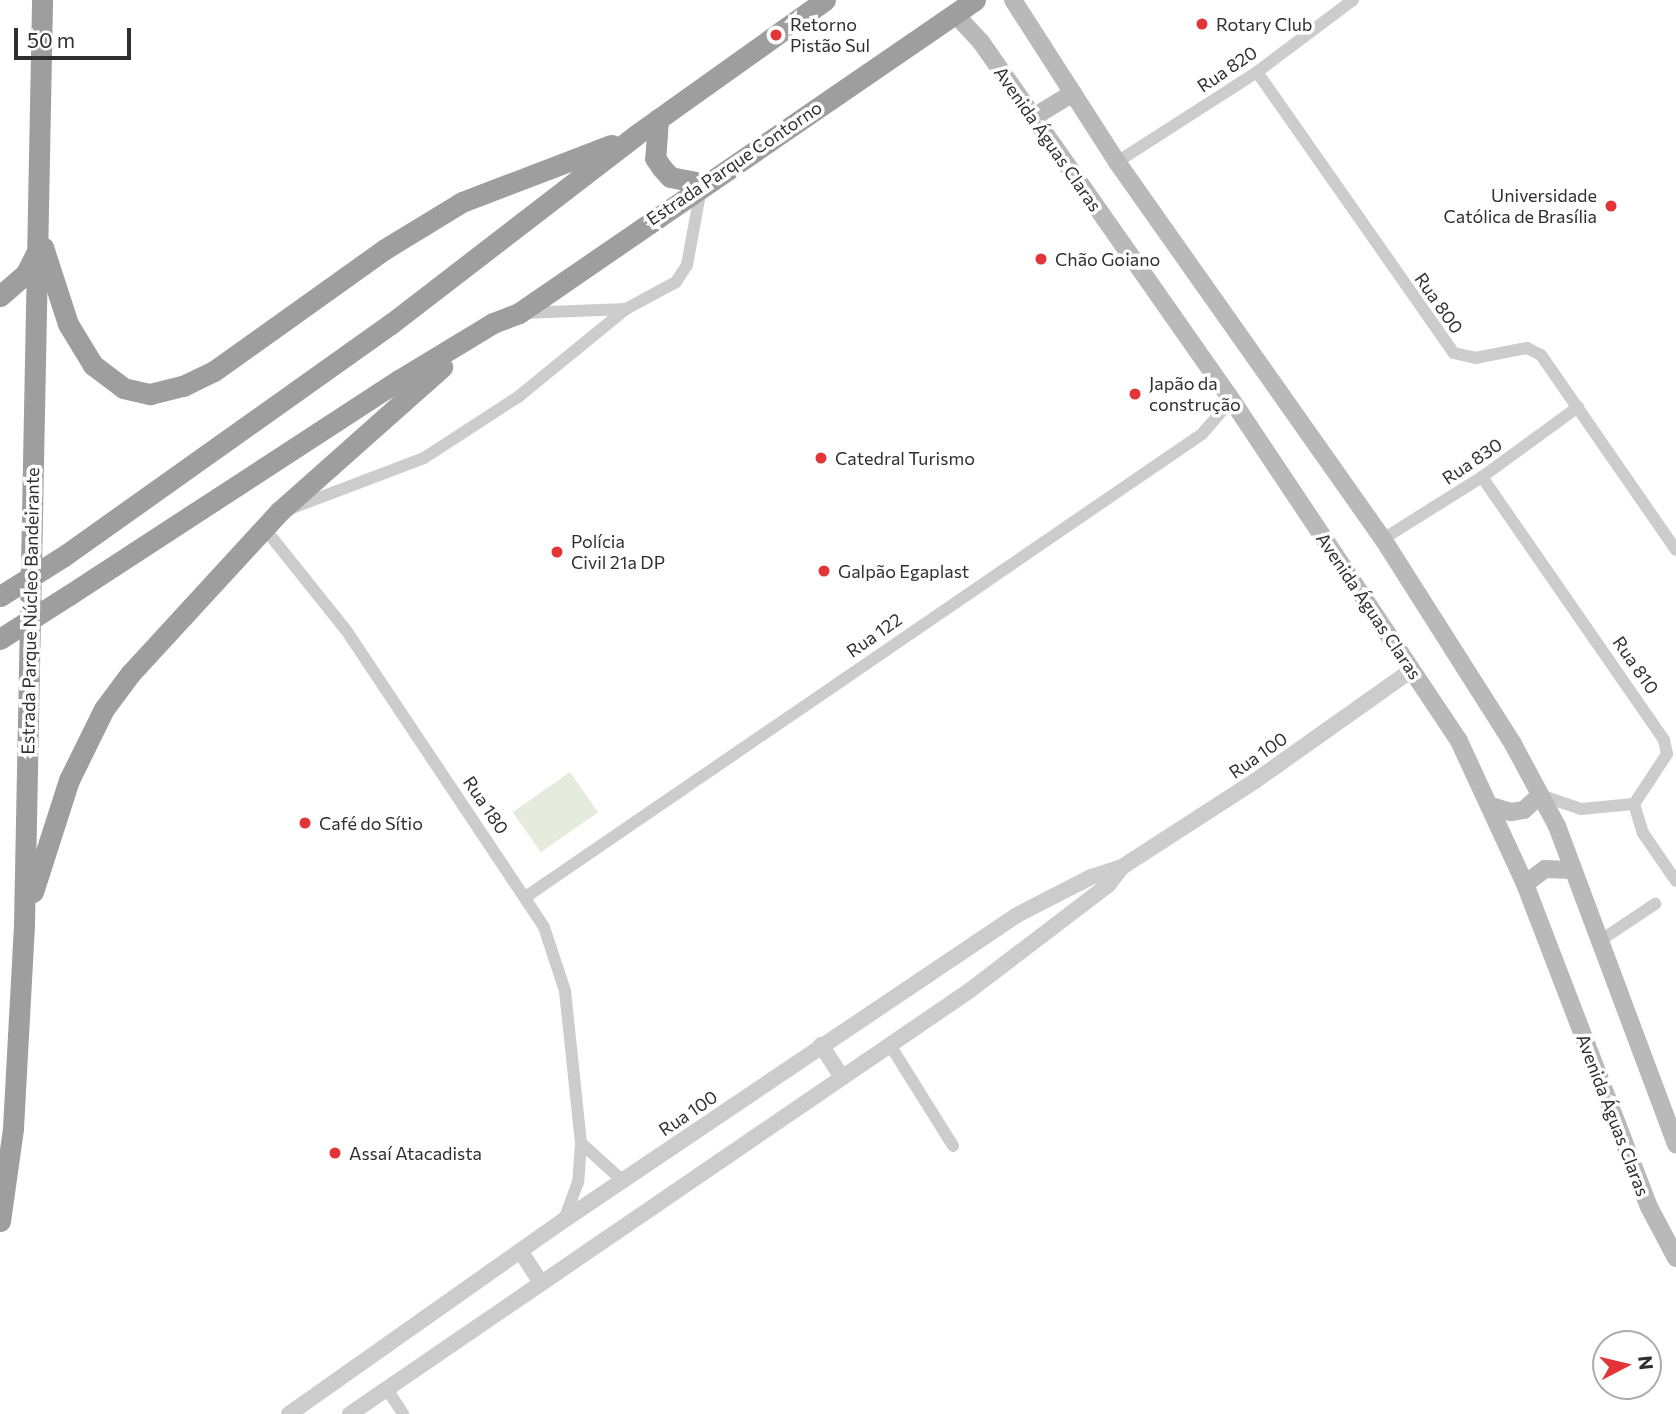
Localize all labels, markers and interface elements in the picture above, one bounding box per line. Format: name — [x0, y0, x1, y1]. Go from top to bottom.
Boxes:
place label: Rotary Club — [1216, 13, 1312, 35]
scale bar — [18, 14, 135, 58]
place label: Retorno Pistão Sul — [790, 14, 870, 56]
marker: Rotary Club — [1194, 16, 1210, 32]
text: 50 m — [27, 27, 75, 52]
marker: Retorno Pistão Sul — [768, 27, 784, 43]
street label: Rua 820 — [1193, 41, 1261, 97]
street label: Avenida Águas Claras — [990, 62, 1106, 216]
street label: Estrada Parque Contorno — [642, 96, 826, 230]
place label: Universidade Católica de Brasília — [1443, 185, 1597, 228]
marker: Universidade Católica de Brasília — [1603, 198, 1619, 214]
place label: Chão Goiano — [1055, 248, 1160, 270]
marker: Chão Goiano — [1033, 251, 1049, 267]
street label: Rua 800 — [1410, 268, 1468, 338]
place label: Japão da construção — [1149, 373, 1241, 416]
marker: Japão da construção — [1127, 386, 1143, 402]
street label: Rua 830 — [1438, 433, 1506, 489]
place label: Catedral Turismo — [835, 447, 975, 469]
marker: Catedral Turismo — [813, 450, 829, 466]
street label: Estrada Parque Núcleo Bandeirante — [17, 467, 43, 755]
street label: Avenida Águas Claras — [1312, 529, 1426, 683]
place label: Polícia Civil 21a DP — [571, 531, 665, 574]
marker: Polícia Civil 21a DP — [549, 544, 565, 560]
place label: Galpão Egaplast — [838, 560, 969, 582]
marker: Galpão Egaplast — [816, 563, 832, 579]
street label: Rua 122 — [842, 608, 906, 662]
street label: Rua 810 — [1608, 632, 1664, 698]
street label: Rua 100 — [1225, 727, 1291, 783]
street label: Rua 180 — [459, 772, 513, 838]
place label: Café do Sítio — [319, 812, 423, 834]
marker: Café do Sítio — [297, 815, 313, 831]
street label: Avenida Águas Claras — [1572, 1031, 1654, 1199]
street label: Rua 100 — [655, 1086, 721, 1140]
place label: Assaí Atacadista — [349, 1142, 482, 1164]
marker: Assaí Atacadista — [327, 1145, 343, 1161]
north arrow — [1592, 1330, 1662, 1400]
text: N — [1634, 1354, 1659, 1371]

